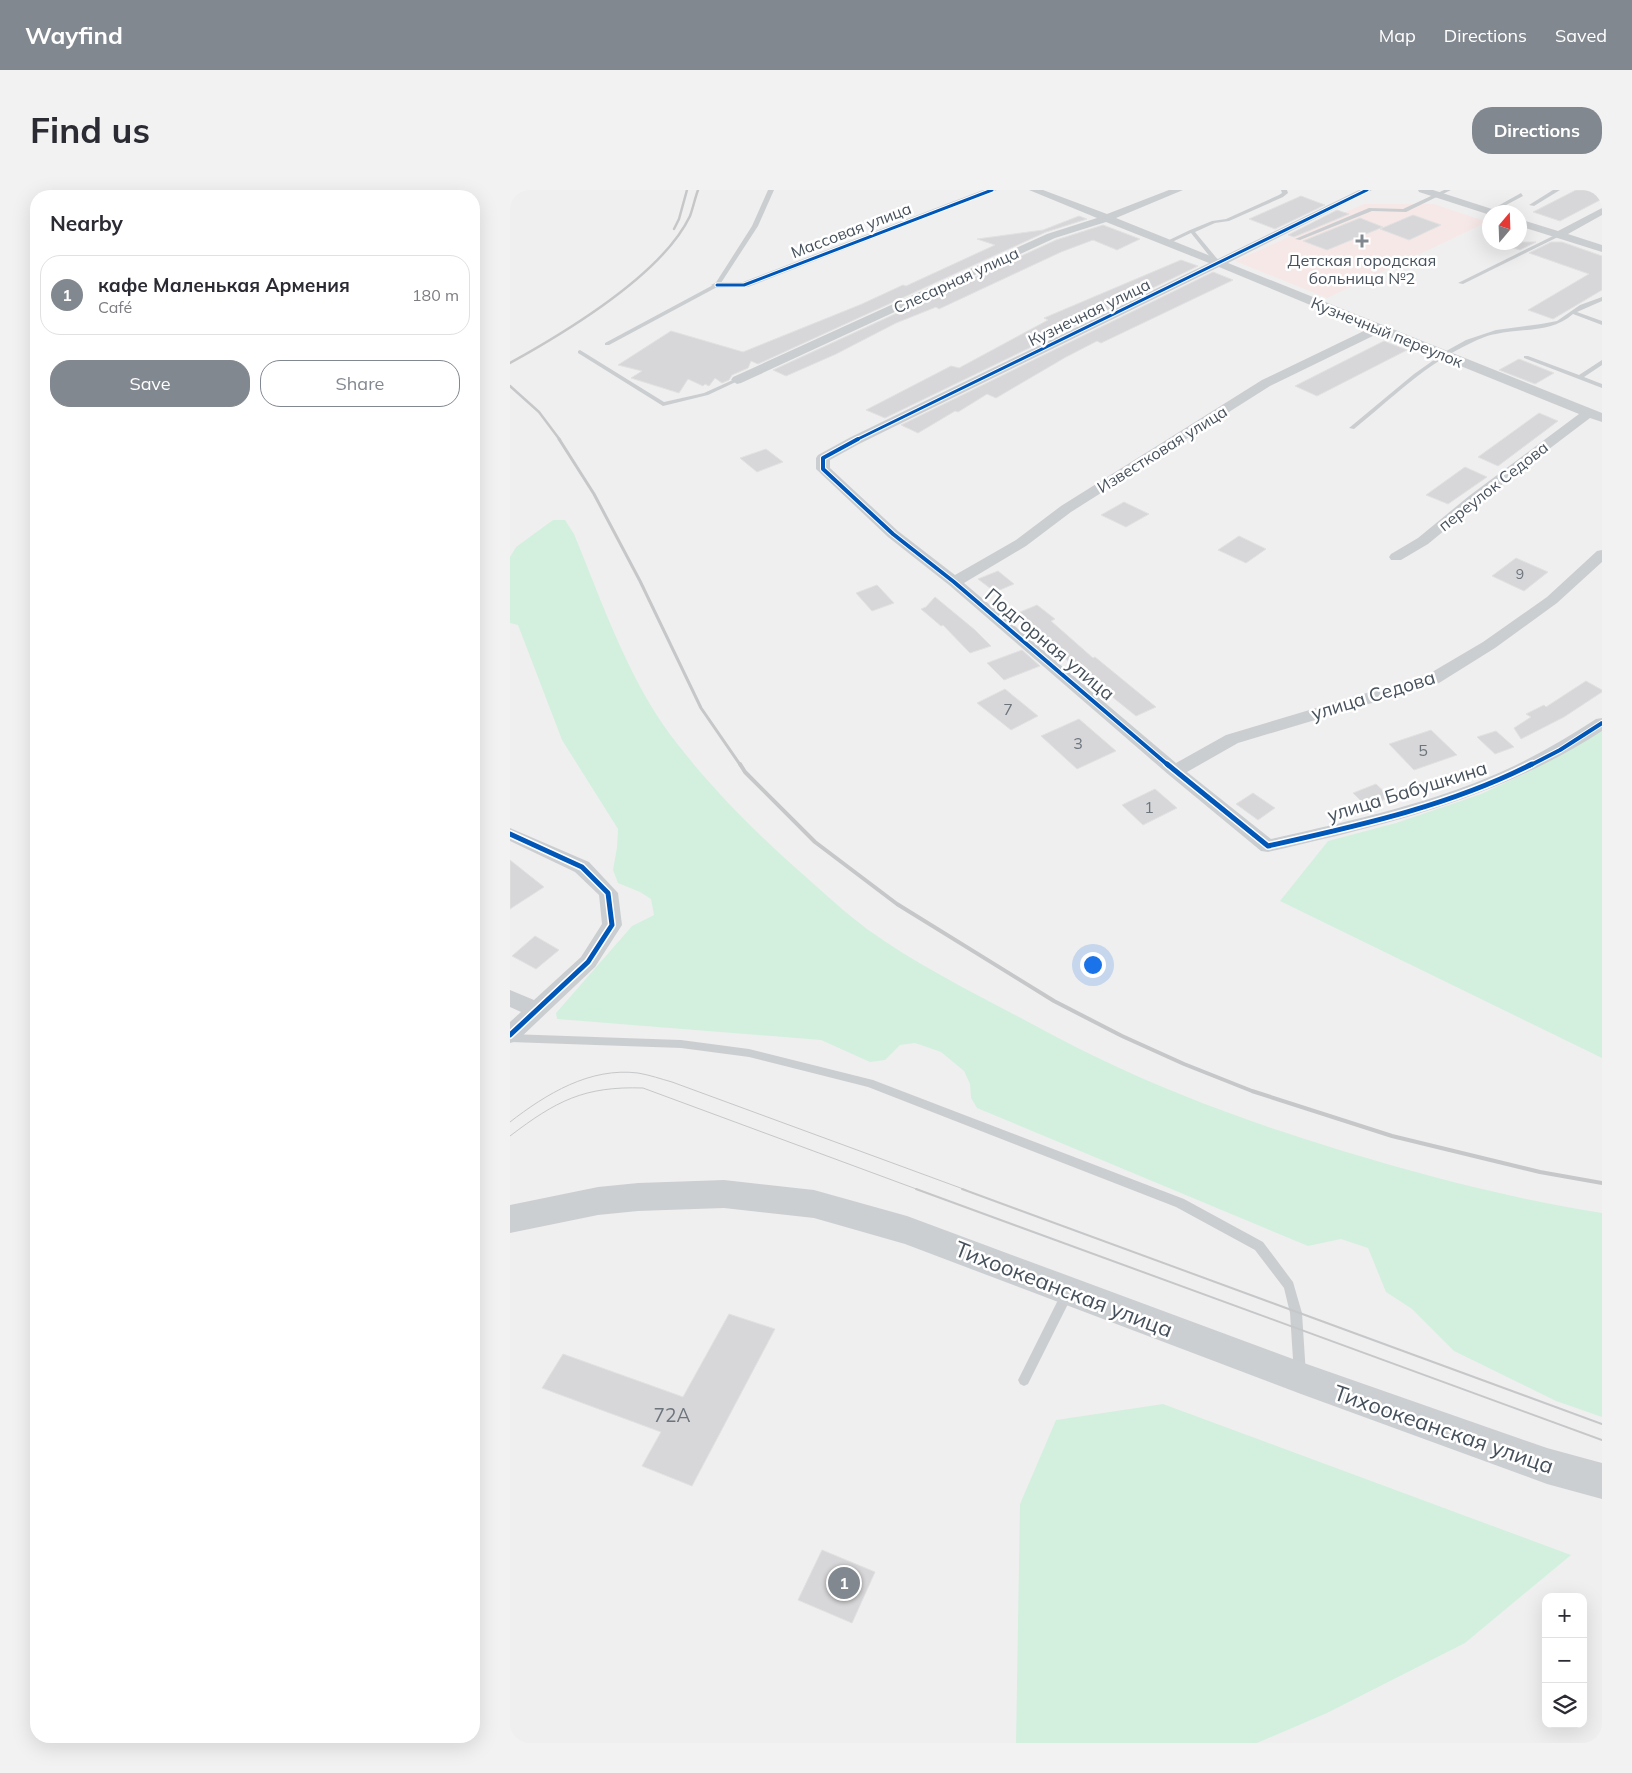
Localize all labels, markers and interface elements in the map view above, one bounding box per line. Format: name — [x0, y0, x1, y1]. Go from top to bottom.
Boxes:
text: Wayfind — [25, 20, 123, 50]
text: Map — [1379, 24, 1416, 47]
text: Directions — [1444, 24, 1527, 47]
text: Saved — [1555, 24, 1607, 47]
button: Directions — [1472, 107, 1602, 154]
text: Find us — [30, 108, 150, 152]
street label: Массовая улица — [788, 198, 914, 262]
north arrow — [1482, 205, 1527, 250]
text: Nearby — [50, 210, 123, 236]
marker: Детская городская больница №2 — [1355, 234, 1369, 248]
street label: Слесарная улица — [890, 242, 1022, 318]
place label: Детская городская больница №2 — [1288, 250, 1436, 288]
text: кафе Маленькая Армения — [98, 273, 350, 297]
street label: Кузнечная улица — [1025, 274, 1153, 350]
text: 1 — [62, 285, 72, 305]
text: 180 m — [412, 285, 459, 305]
street label: Кузнечный переулок — [1308, 292, 1466, 372]
text: Café — [98, 297, 132, 317]
button: Save — [50, 360, 250, 407]
button: Share — [260, 360, 460, 407]
street label: Известковая улица — [1093, 401, 1231, 497]
street label: переулок Седова — [1434, 437, 1552, 535]
house number: 9 — [1516, 565, 1524, 583]
street label: Подгорная улица — [980, 583, 1120, 705]
street label: улица Седова — [1308, 665, 1438, 725]
house number: 7 — [1003, 699, 1013, 719]
house number: 3 — [1073, 733, 1083, 753]
house number: 5 — [1418, 740, 1428, 760]
street label: улица Бабушкина — [1324, 755, 1490, 827]
house number: 1 — [1144, 797, 1154, 817]
your location — [1080, 952, 1106, 978]
street label: Тихоокеанская улица — [951, 1235, 1177, 1343]
street label: Тихоокеанская улица — [1330, 1378, 1558, 1480]
house number: 72А — [654, 1403, 690, 1427]
pin: 1 — [828, 1564, 860, 1602]
map controls — [1542, 1593, 1587, 1728]
button: + — [1542, 1593, 1587, 1638]
button: − — [1542, 1638, 1587, 1683]
button: layers — [1542, 1683, 1587, 1728]

